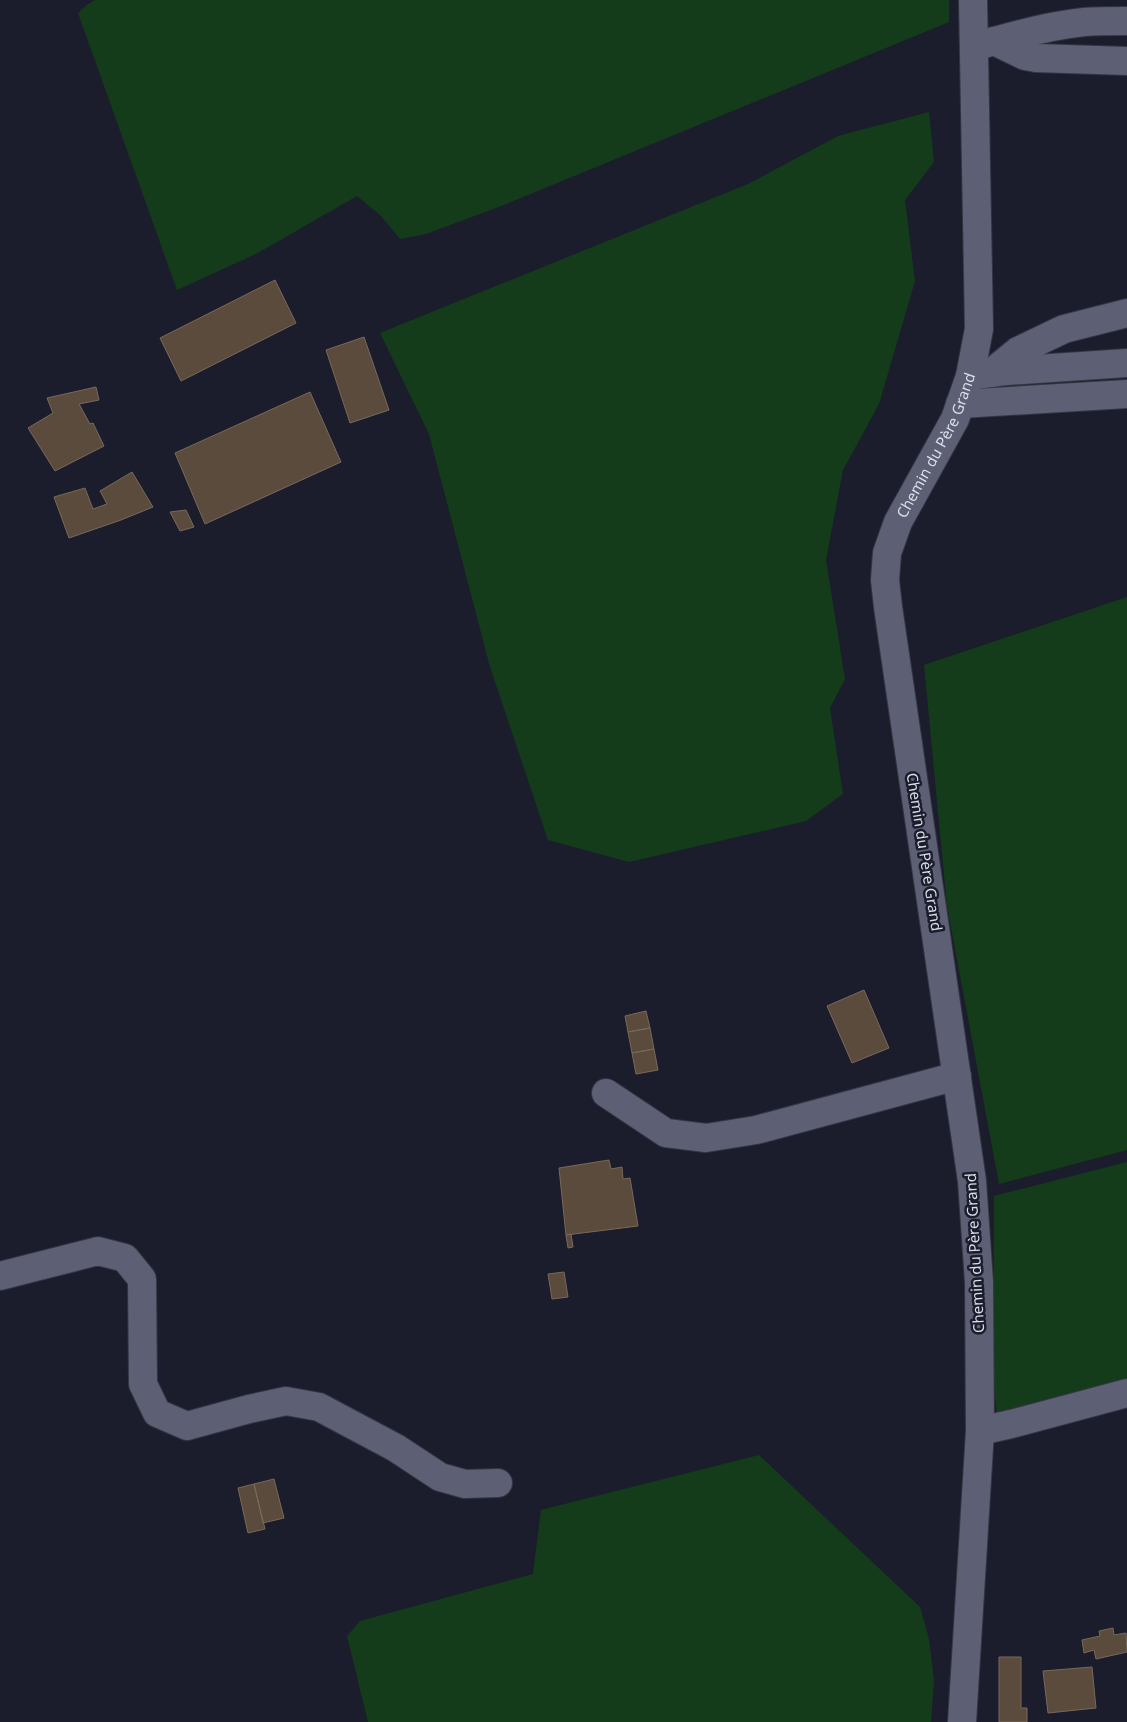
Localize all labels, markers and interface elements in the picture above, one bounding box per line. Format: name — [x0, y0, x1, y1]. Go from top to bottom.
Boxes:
street label: Chemin du Père Grand — [891, 370, 979, 521]
street label: Chemin du Père Grand — [903, 771, 947, 933]
street label: Chemin du Père Grand — [960, 1173, 988, 1334]

